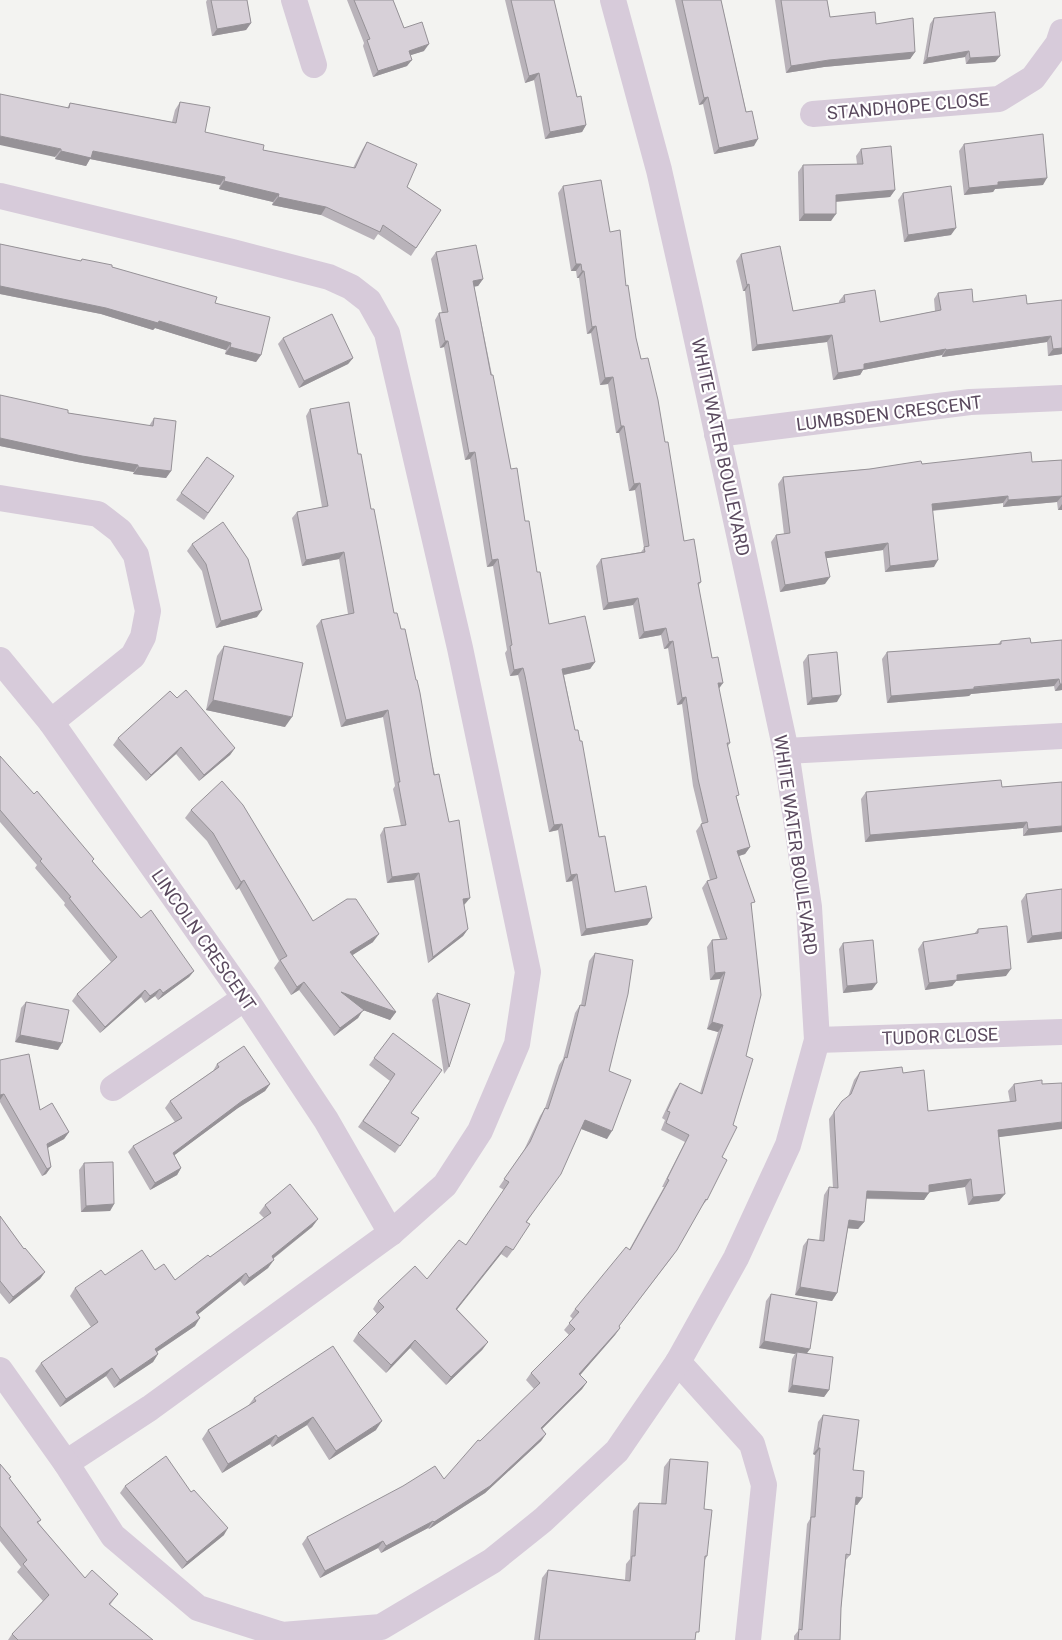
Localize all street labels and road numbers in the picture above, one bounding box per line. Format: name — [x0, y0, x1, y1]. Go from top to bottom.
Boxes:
street label: STANDHOPE CLOSE — [826, 88, 990, 124]
street label: WHITE WATER BOULEVARD — [688, 336, 754, 558]
street label: LUMBSDEN CRESCENT — [795, 391, 983, 435]
street label: WHITE WATER BOULEVARD — [770, 733, 822, 957]
street label: LINCOLN CRESCENT — [147, 865, 261, 1015]
street label: TUDOR CLOSE — [882, 1023, 998, 1049]

